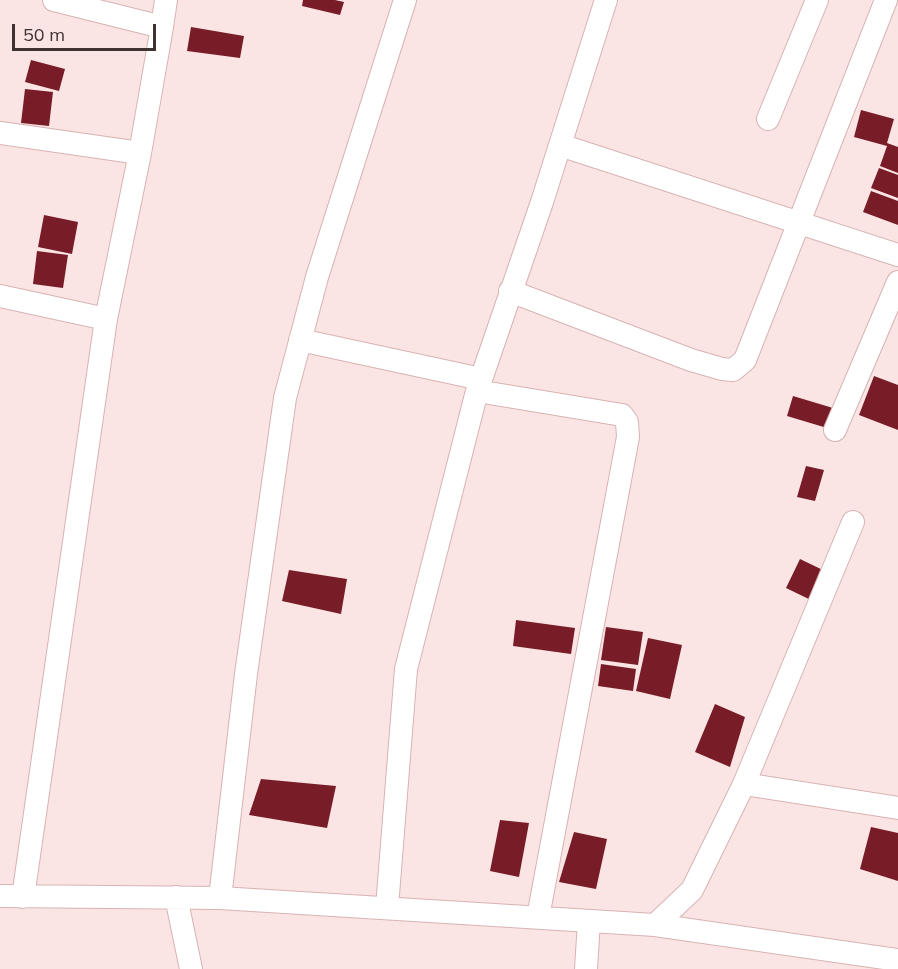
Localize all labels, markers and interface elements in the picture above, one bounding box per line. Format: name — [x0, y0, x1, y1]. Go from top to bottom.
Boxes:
scale bar — [15, 12, 159, 50]
text: 50 m — [23, 23, 65, 46]

